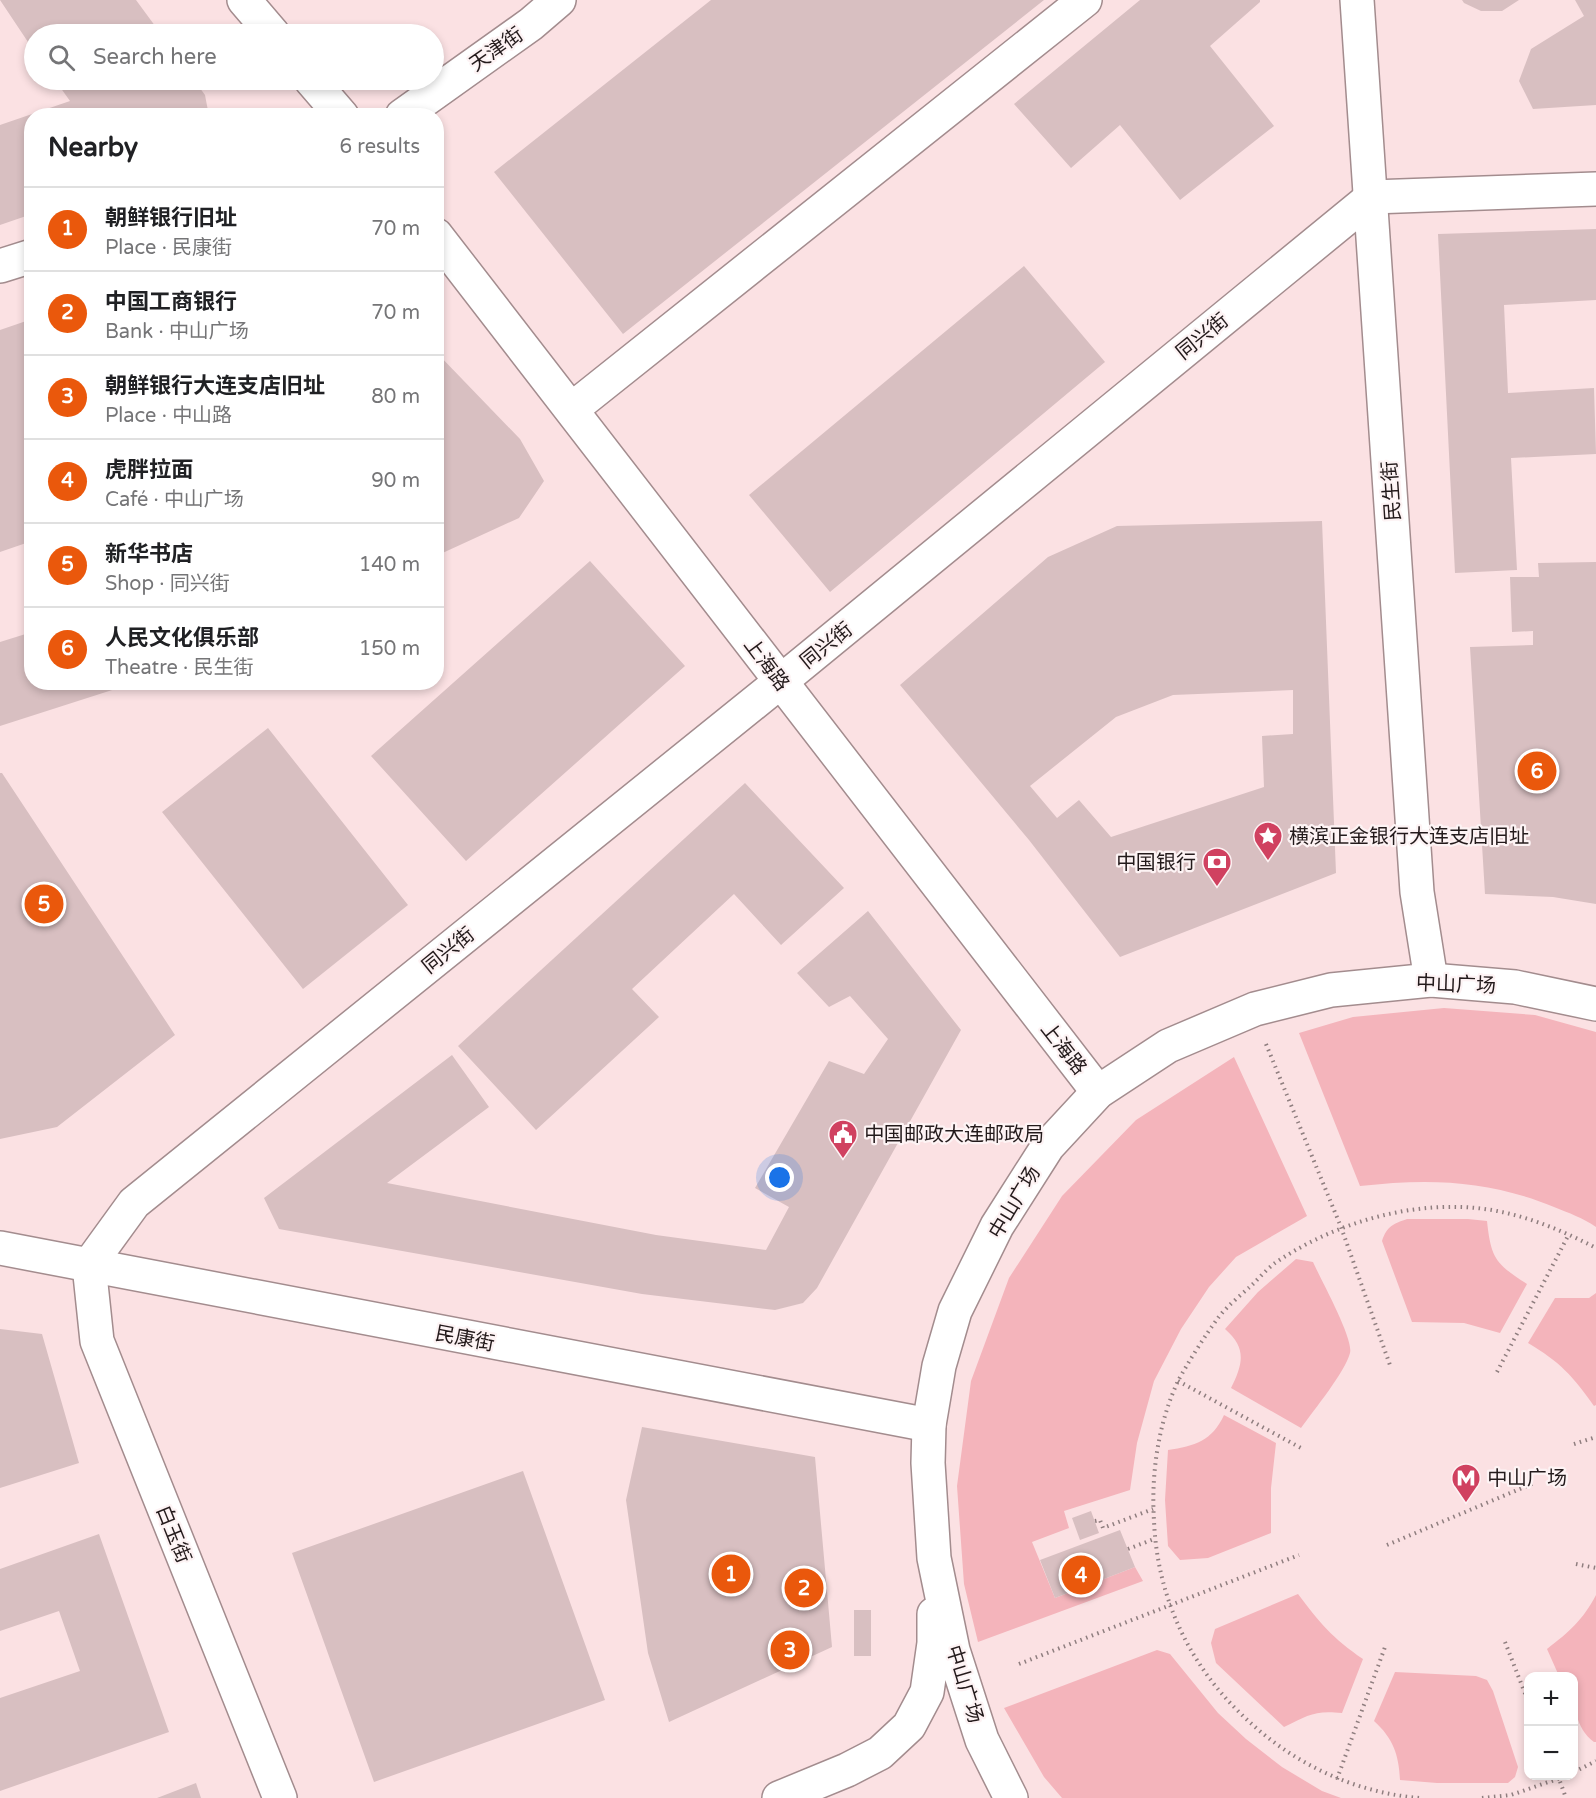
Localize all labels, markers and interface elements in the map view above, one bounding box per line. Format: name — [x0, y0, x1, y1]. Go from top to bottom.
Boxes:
street label: 天津街 — [465, 23, 528, 77]
search box — [24, 24, 444, 90]
icon: search — [45, 41, 78, 74]
text: Search here — [93, 44, 217, 70]
text: Nearby — [48, 132, 138, 163]
text: 6 results — [340, 135, 420, 159]
text: 朝鲜银行旧址 — [105, 205, 237, 231]
text: 1 — [61, 217, 74, 241]
text: 70 m — [371, 217, 420, 241]
text: Place · 民康街 — [105, 236, 232, 260]
text: 中国工商银行 — [105, 289, 237, 315]
text: 2 — [61, 301, 74, 325]
text: 70 m — [371, 301, 420, 325]
street label: 同兴街 — [1172, 309, 1233, 365]
text: Bank · 中山广场 — [105, 320, 249, 344]
text: 朝鲜银行大连支店旧址 — [105, 373, 325, 399]
text: 3 — [61, 385, 74, 409]
text: 80 m — [371, 385, 420, 409]
text: Place · 中山路 — [105, 404, 232, 428]
text: 虎胖拉面 — [105, 457, 193, 483]
street label: 民生街 — [1378, 460, 1406, 522]
text: 4 — [61, 469, 74, 493]
text: 90 m — [371, 469, 420, 493]
text: Café · 中山广场 — [105, 488, 244, 512]
text: 新华书店 — [105, 541, 193, 567]
text: 5 — [61, 553, 74, 577]
text: 140 m — [359, 553, 420, 577]
text: Shop · 同兴街 — [105, 572, 230, 596]
street label: 同兴街 — [796, 618, 857, 674]
text: 人民文化俱乐部 — [105, 625, 259, 651]
street label: 上海路 — [739, 633, 794, 696]
text: 6 — [61, 637, 74, 661]
text: 150 m — [359, 637, 420, 661]
text: Theatre · 民生街 — [105, 656, 253, 680]
pin: 6 — [1518, 748, 1556, 794]
place icon: 横滨正金银行大连支店旧址 — [1252, 820, 1284, 862]
place label: 横滨正金银行大连支店旧址 — [1289, 825, 1529, 849]
bank icon: 中国银行 — [1201, 846, 1233, 888]
place label: 中国银行 — [1116, 851, 1196, 875]
pin: 5 — [24, 882, 63, 926]
street label: 同兴街 — [418, 923, 479, 979]
street label: 中山广场 — [1416, 972, 1496, 998]
street label: 上海路 — [1035, 1018, 1091, 1080]
public building icon: 中国邮政大连邮政局 — [827, 1118, 859, 1160]
place label: 中国邮政大连邮政局 — [864, 1123, 1044, 1147]
street label: 中山广场 — [984, 1162, 1046, 1243]
your location — [765, 1163, 794, 1192]
street label: 民康街 — [433, 1321, 497, 1356]
metro station icon: 中山广场 — [1450, 1462, 1482, 1504]
place label: 中山广场 — [1487, 1467, 1567, 1491]
street label: 白玉街 — [151, 1502, 195, 1567]
pin: 1 — [712, 1552, 750, 1596]
pin: 4 — [1062, 1552, 1100, 1598]
pin: 2 — [784, 1566, 824, 1610]
pin: 3 — [770, 1628, 810, 1672]
street label: 中山广场 — [941, 1643, 987, 1726]
map controls — [1524, 1672, 1578, 1780]
button: + — [1524, 1672, 1578, 1726]
button: − — [1524, 1726, 1578, 1780]

